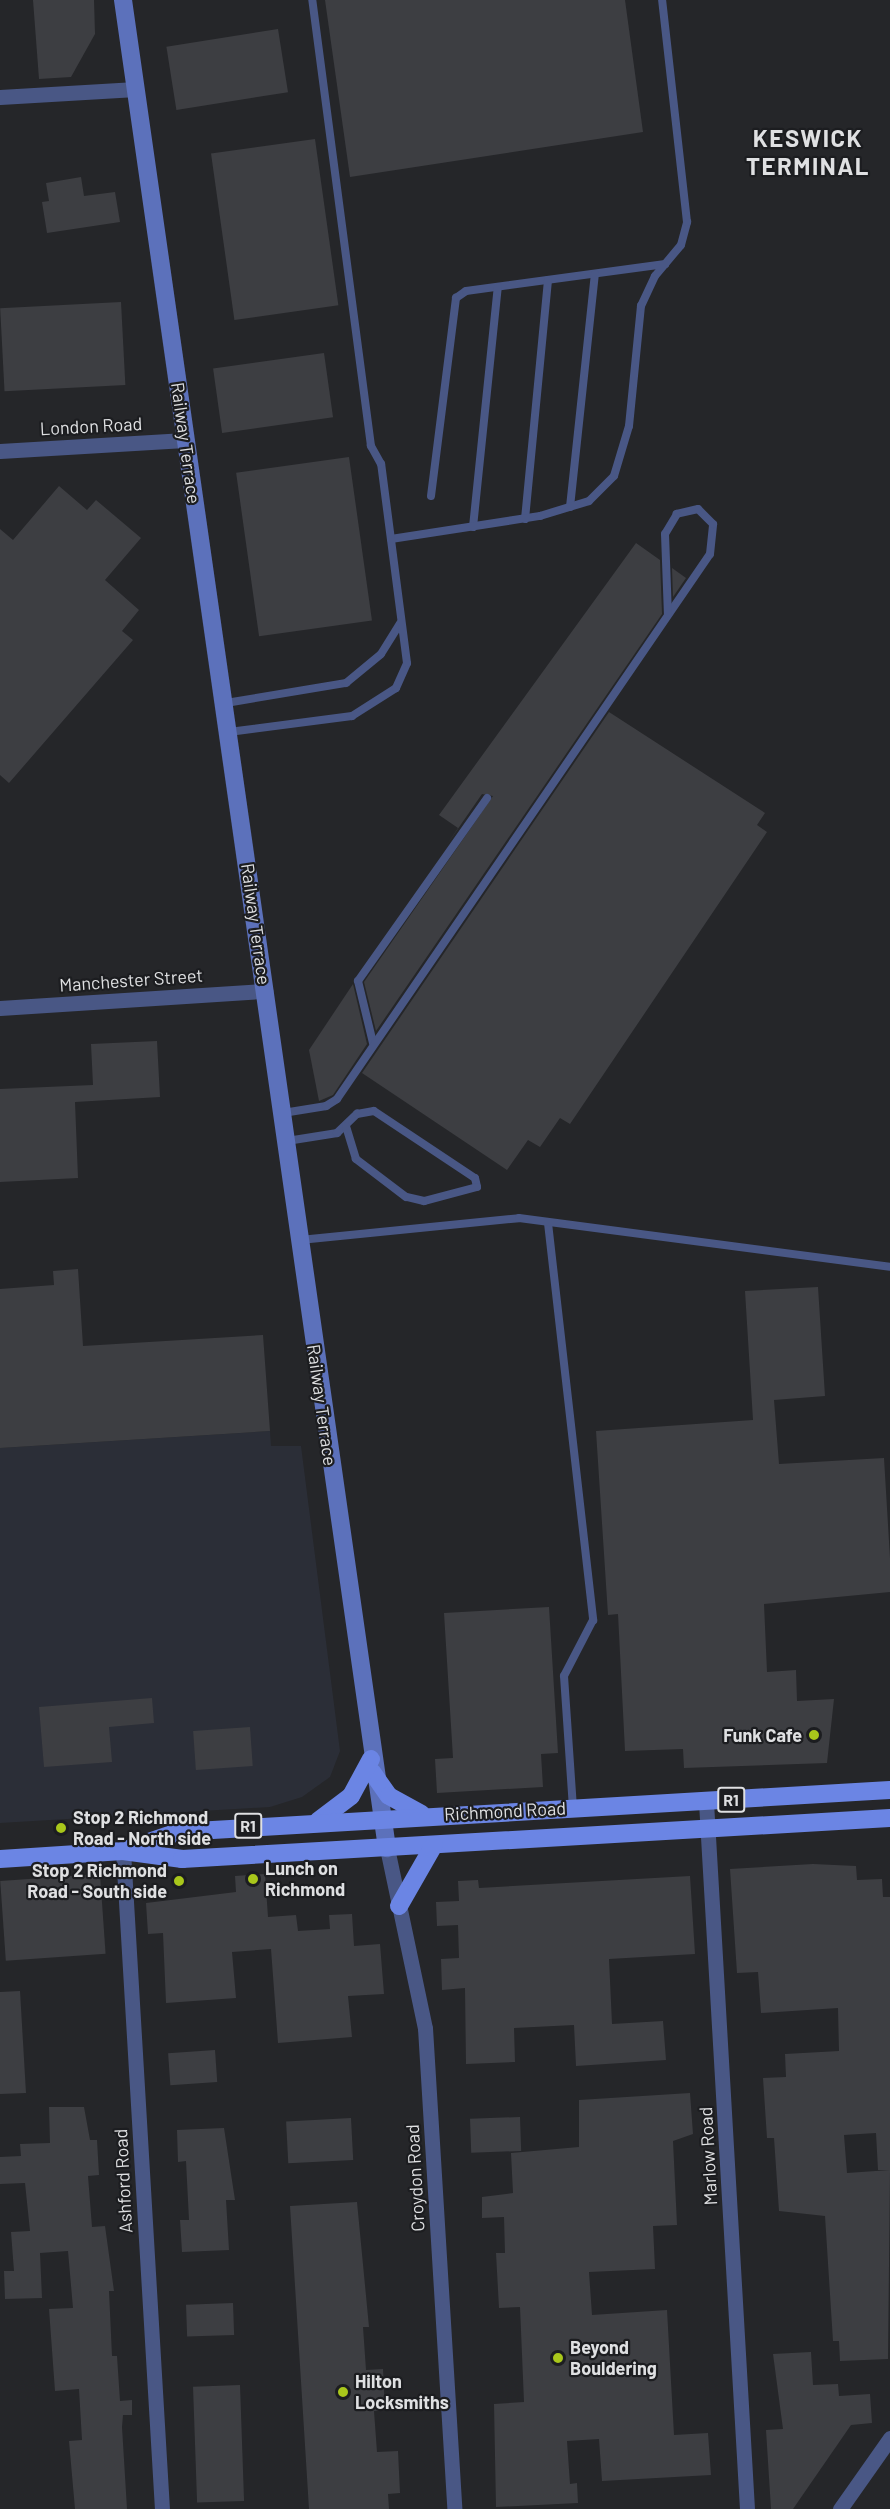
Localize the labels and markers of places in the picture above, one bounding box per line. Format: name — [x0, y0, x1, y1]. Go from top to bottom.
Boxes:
place label: Funk Cafe — [723, 1724, 802, 1746]
marker: Funk Cafe — [807, 1728, 821, 1742]
place label: Stop 2 Richmond Road - North side — [73, 1807, 211, 1850]
marker: Stop 2 Richmond Road - North side — [54, 1821, 68, 1835]
place label: Lunch on Richmond — [265, 1858, 345, 1900]
place label: Stop 2 Richmond Road - South side — [27, 1860, 167, 1902]
marker: Lunch on Richmond — [246, 1872, 260, 1886]
marker: Stop 2 Richmond Road - South side — [172, 1874, 186, 1888]
place label: Beyond Bouldering — [570, 2337, 657, 2380]
marker: Beyond Bouldering — [551, 2351, 565, 2365]
place label: Hilton Locksmiths — [355, 2371, 449, 2414]
marker: Hilton Locksmiths — [336, 2385, 350, 2399]

